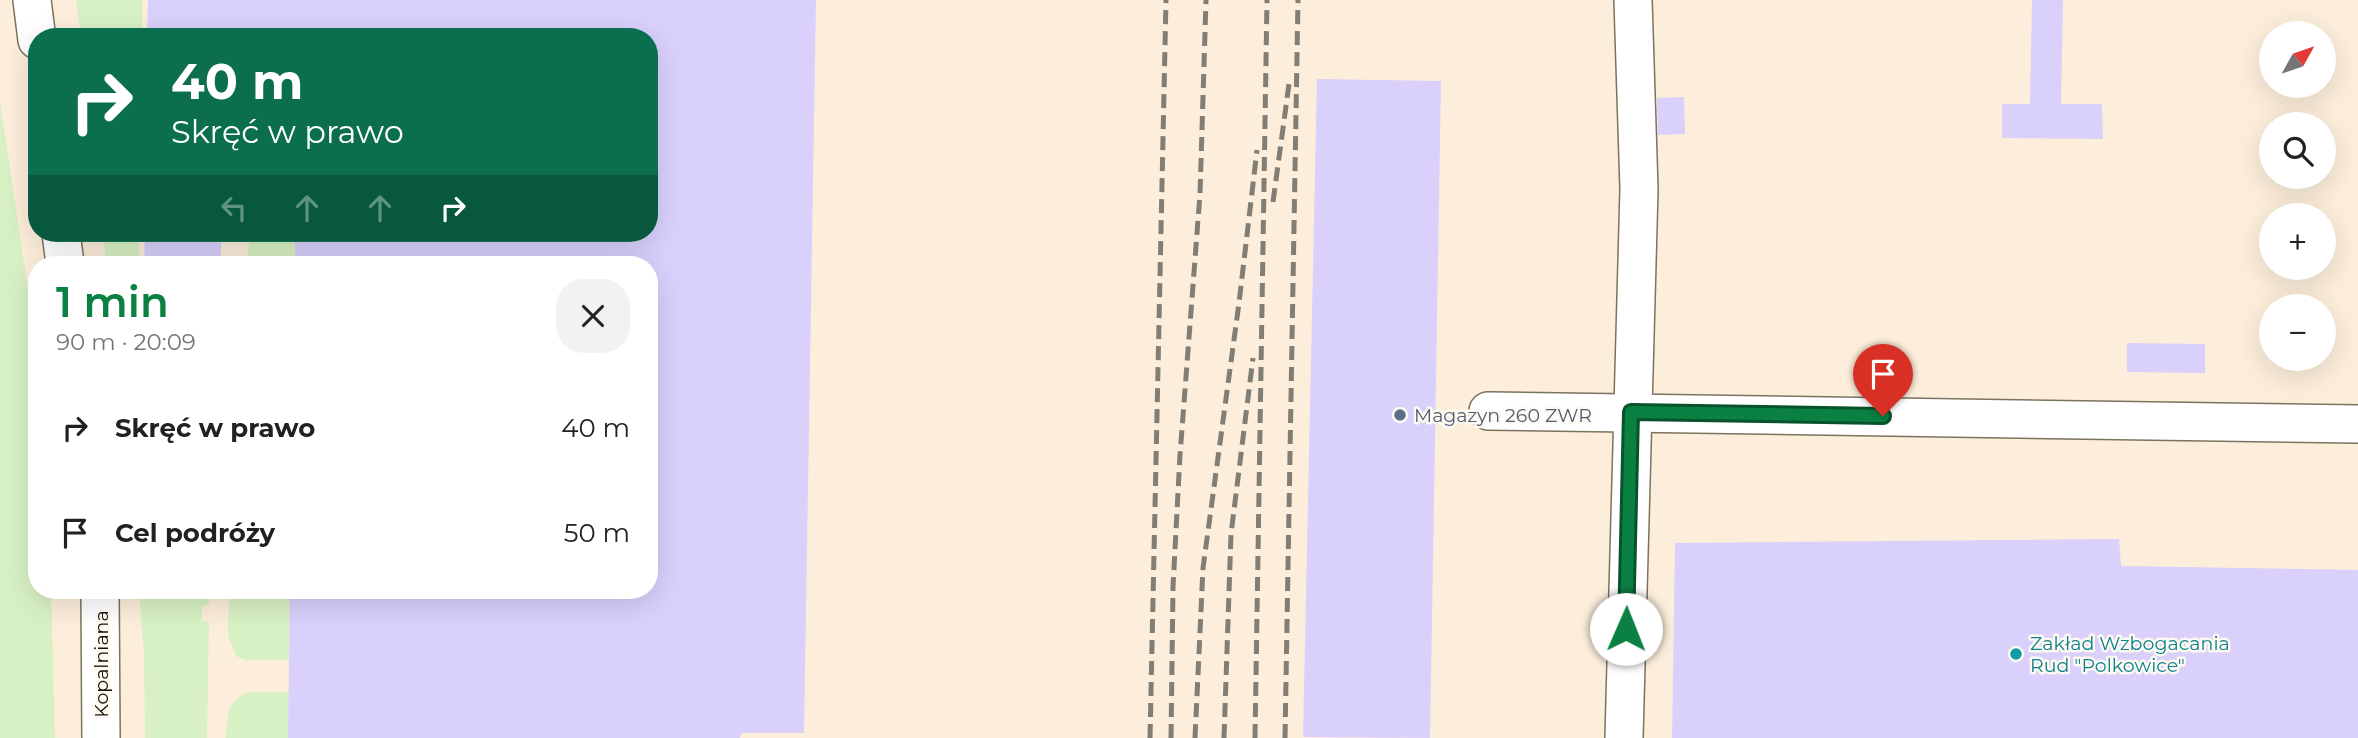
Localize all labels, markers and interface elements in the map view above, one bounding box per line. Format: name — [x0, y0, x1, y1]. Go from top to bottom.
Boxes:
north arrow — [2259, 21, 2336, 98]
map controls — [2259, 21, 2336, 371]
text: 40 m — [171, 52, 303, 111]
icon: right — [56, 56, 147, 147]
text: Skręć w prawo — [171, 112, 404, 151]
button: search — [2259, 112, 2336, 189]
icon: left — [215, 189, 253, 227]
icon: ahead — [288, 189, 326, 227]
icon: ahead — [361, 189, 399, 227]
icon: right — [434, 189, 472, 227]
button: + — [2259, 203, 2336, 280]
text: 1 min — [56, 276, 169, 328]
button: close — [556, 279, 630, 353]
button: − — [2259, 294, 2336, 371]
text: 90 m · 20:09 — [56, 328, 196, 356]
pin — [1853, 344, 1913, 416]
icon: arrive — [1864, 355, 1902, 393]
place label: Magazyn 260 ZWR — [1414, 404, 1592, 427]
marker: Magazyn 260 ZWR — [1392, 407, 1408, 423]
icon: right — [56, 409, 94, 447]
text: Skręć w prawo — [115, 412, 315, 444]
text: 40 m — [561, 412, 630, 444]
icon: arrive — [56, 514, 94, 552]
text: Cel podróży — [115, 517, 275, 549]
text: 50 m — [564, 517, 630, 549]
position arrow — [1589, 592, 1663, 666]
street label: Kopalniana — [90, 610, 113, 718]
place label: Zakład Wzbogacania Rud "Polkowice" — [2030, 632, 2230, 677]
marker: Zakład Wzbogacania Rud "Polkowice" — [2008, 646, 2024, 662]

